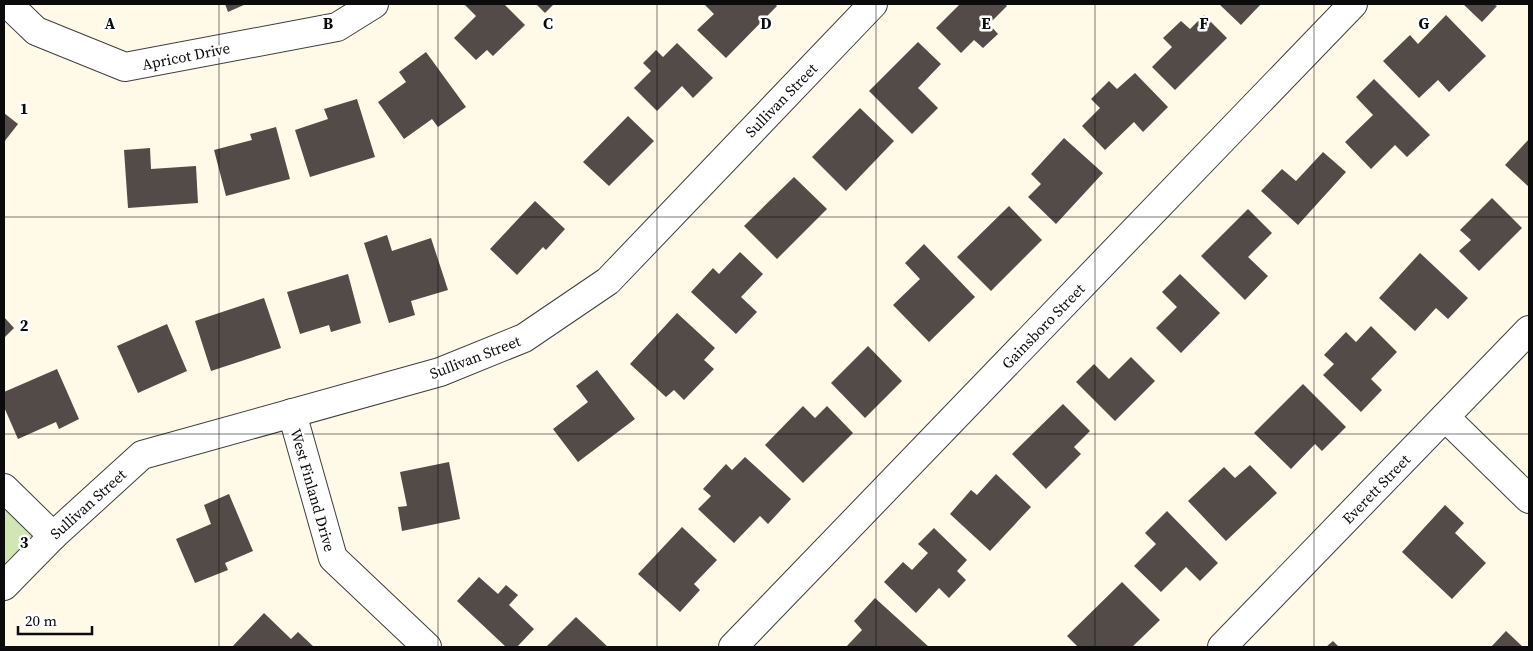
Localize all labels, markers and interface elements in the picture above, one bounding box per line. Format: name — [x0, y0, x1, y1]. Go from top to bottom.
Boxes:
text: A — [105, 12, 116, 34]
text: B — [323, 12, 334, 34]
text: C — [543, 12, 553, 34]
text: D — [760, 12, 772, 34]
text: E — [981, 12, 991, 34]
text: F — [1199, 12, 1209, 34]
text: G — [1419, 12, 1430, 34]
street label: Apricot Drive — [140, 37, 232, 75]
street label: Sullivan Street — [740, 58, 822, 142]
text: 1 — [20, 97, 28, 119]
street label: Gainsboro Street — [997, 279, 1089, 373]
text: 2 — [20, 314, 29, 336]
street label: Sullivan Street — [427, 330, 524, 384]
street label: West Finland Drive — [285, 426, 341, 554]
street label: Everett Street — [1337, 449, 1415, 529]
street label: Sullivan Street — [45, 464, 131, 544]
text: 3 — [20, 531, 29, 553]
scale bar — [18, 604, 91, 636]
text: 20 m — [25, 610, 57, 631]

